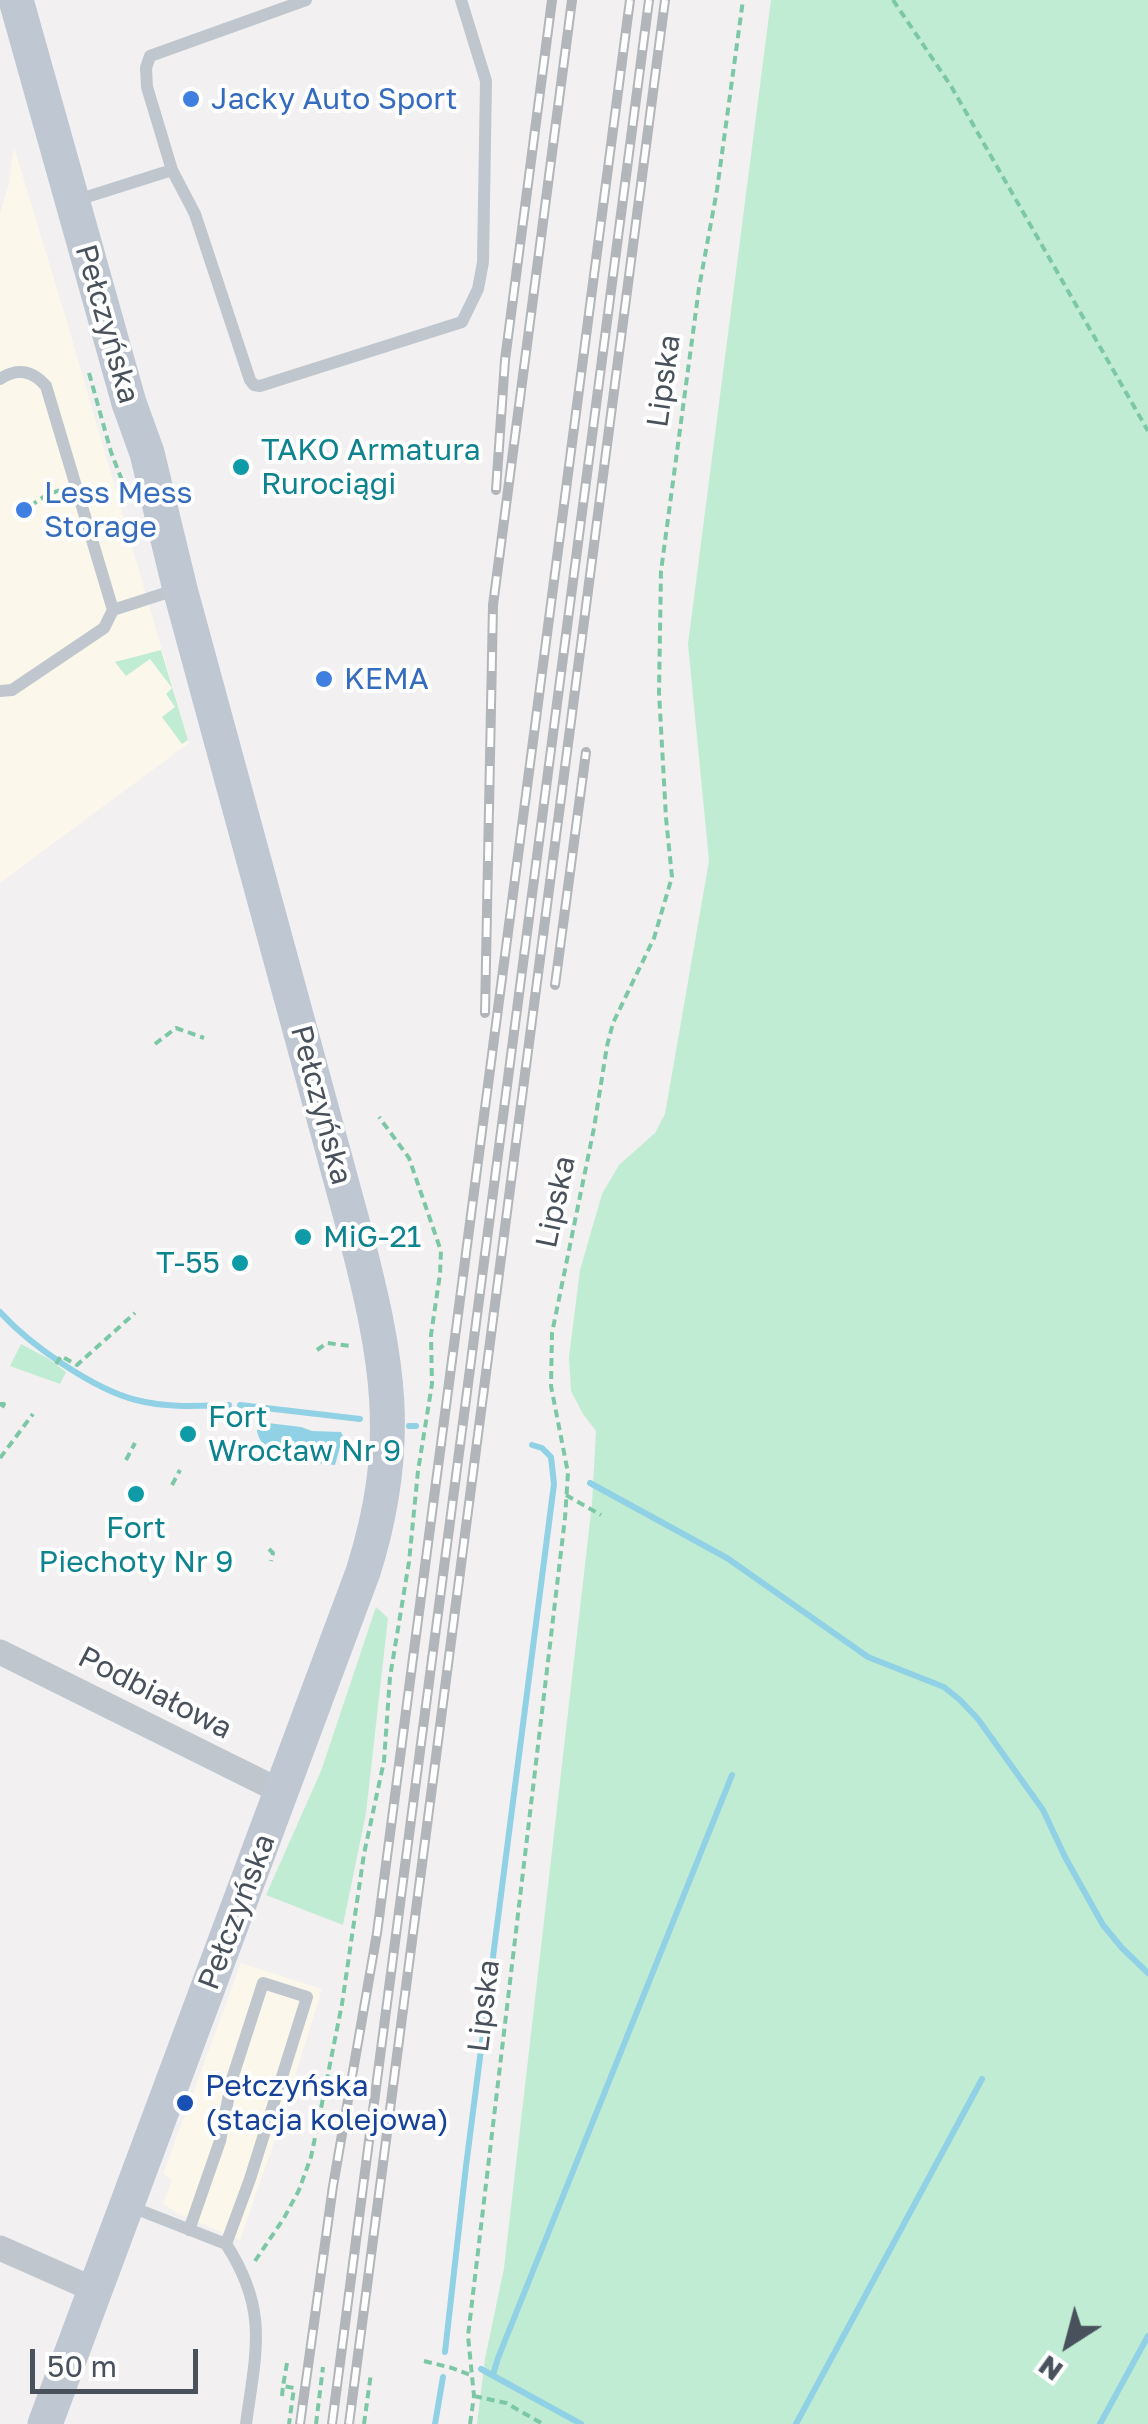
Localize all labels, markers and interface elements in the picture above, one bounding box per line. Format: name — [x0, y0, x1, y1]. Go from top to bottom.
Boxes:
place label: Jacky Auto Sport — [211, 81, 458, 117]
marker: Jacky Auto Sport — [180, 88, 202, 110]
street label: Pełczyńska — [67, 240, 147, 408]
street label: Lipska — [640, 332, 688, 430]
place label: TAKO Armatura Rurociągi — [261, 432, 481, 502]
marker: TAKO Armatura Rurociągi — [230, 456, 252, 478]
place label: Less Mess Storage — [44, 475, 192, 546]
marker: Less Mess Storage — [13, 499, 35, 521]
place label: KEMA — [344, 661, 429, 697]
marker: KEMA — [313, 668, 335, 690]
street label: Pełczyńska — [282, 1021, 360, 1189]
street label: Lipska — [529, 1153, 583, 1251]
place label: MiG-21 — [323, 1219, 421, 1255]
marker: MiG-21 — [292, 1226, 314, 1248]
place label: T-55 — [156, 1245, 220, 1281]
marker: T-55 — [229, 1252, 251, 1274]
place label: Fort Wrocław Nr 9 — [208, 1399, 401, 1470]
marker: Fort Wrocław Nr 9 — [177, 1423, 199, 1445]
marker: Fort Piechoty Nr 9 — [125, 1483, 147, 1505]
place label: Fort Piechoty Nr 9 — [39, 1510, 233, 1580]
street label: Podbiałowa — [72, 1639, 238, 1747]
street label: Pełczyńska — [191, 1829, 283, 1995]
street label: Lipska — [460, 1958, 508, 2054]
place label: Pełczyńska (stacja kolejowa) — [205, 2068, 449, 2138]
marker: Pełczyńska (stacja kolejowa) — [174, 2092, 196, 2114]
north arrow — [1018, 2294, 1118, 2394]
scale bar — [35, 2329, 202, 2391]
text: 50 m — [47, 2348, 117, 2384]
text: N — [1032, 2349, 1068, 2388]

